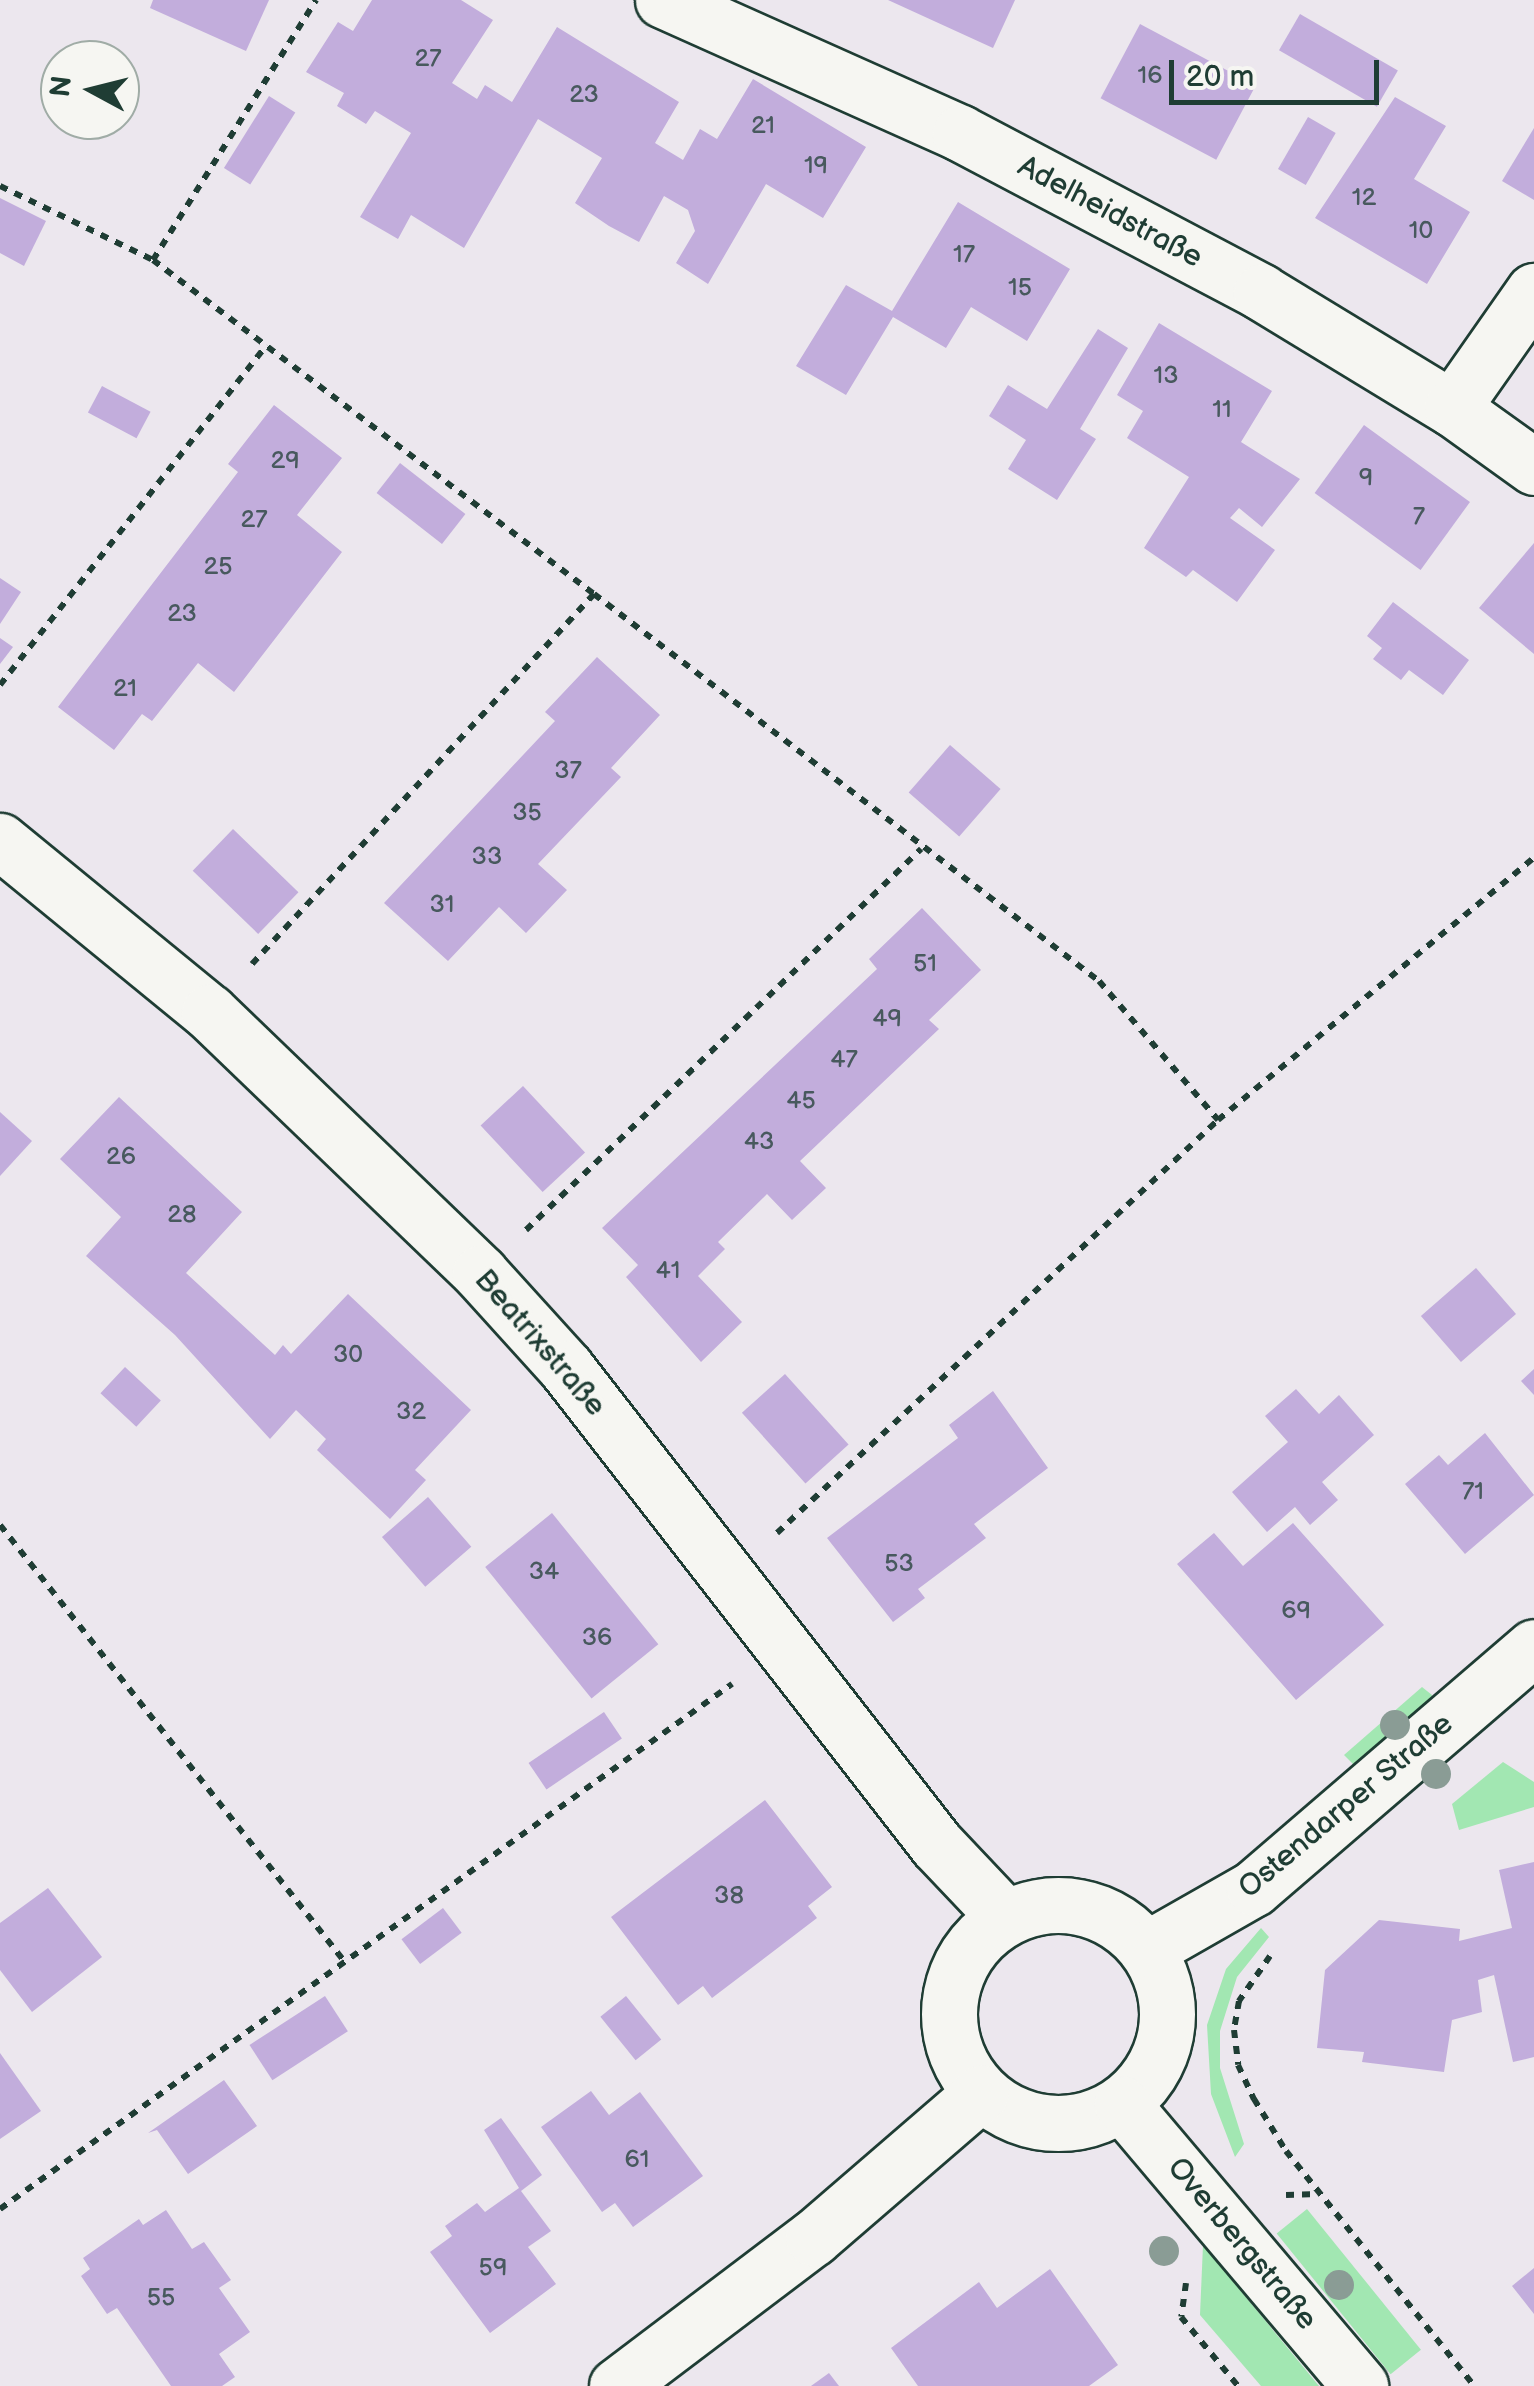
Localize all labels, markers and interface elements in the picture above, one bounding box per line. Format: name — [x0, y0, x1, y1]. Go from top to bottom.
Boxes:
north arrow — [40, 40, 140, 140]
scale bar — [1174, 40, 1384, 102]
house number: 27 — [414, 44, 442, 74]
text: 20 m — [1186, 59, 1254, 95]
house number: 16 — [1138, 61, 1162, 91]
text: N — [44, 74, 79, 99]
house number: 23 — [569, 80, 599, 110]
house number: 21 — [751, 111, 775, 141]
street label: Adelheidstraße — [1012, 148, 1208, 276]
house number: 19 — [804, 151, 828, 181]
house number: 12 — [1352, 183, 1376, 213]
house number: 10 — [1409, 216, 1433, 246]
house number: 17 — [953, 240, 975, 270]
house number: 15 — [1008, 273, 1032, 303]
house number: 13 — [1153, 361, 1179, 391]
house number: 11 — [1212, 395, 1232, 425]
house number: 29 — [270, 446, 300, 476]
house number: 9 — [1359, 463, 1373, 493]
house number: 7 — [1413, 502, 1425, 532]
house number: 27 — [240, 505, 268, 535]
house number: 25 — [203, 552, 233, 582]
house number: 23 — [167, 599, 197, 629]
house number: 21 — [113, 674, 137, 704]
house number: 37 — [554, 756, 582, 786]
house number: 35 — [512, 798, 542, 828]
house number: 33 — [472, 842, 502, 872]
house number: 31 — [429, 890, 455, 920]
house number: 51 — [913, 949, 937, 979]
house number: 49 — [872, 1004, 902, 1034]
house number: 47 — [830, 1045, 858, 1075]
house number: 45 — [786, 1086, 816, 1116]
house number: 43 — [744, 1127, 774, 1157]
house number: 26 — [106, 1142, 136, 1172]
house number: 28 — [167, 1200, 197, 1230]
house number: 41 — [656, 1256, 680, 1286]
street label: Beatrixstraße — [467, 1262, 613, 1424]
house number: 30 — [333, 1340, 363, 1370]
house number: 32 — [396, 1397, 426, 1427]
house number: 71 — [1462, 1477, 1484, 1507]
house number: 53 — [884, 1549, 914, 1579]
house number: 34 — [529, 1557, 559, 1587]
house number: 69 — [1281, 1596, 1311, 1626]
house number: 36 — [582, 1623, 612, 1653]
street label: Ostendarper Straße — [1231, 1706, 1461, 1906]
house number: 38 — [714, 1881, 744, 1911]
house number: 61 — [625, 2145, 649, 2175]
street label: Overbergstraße — [1160, 2151, 1324, 2337]
house number: 59 — [479, 2253, 507, 2283]
house number: 55 — [147, 2283, 175, 2313]

